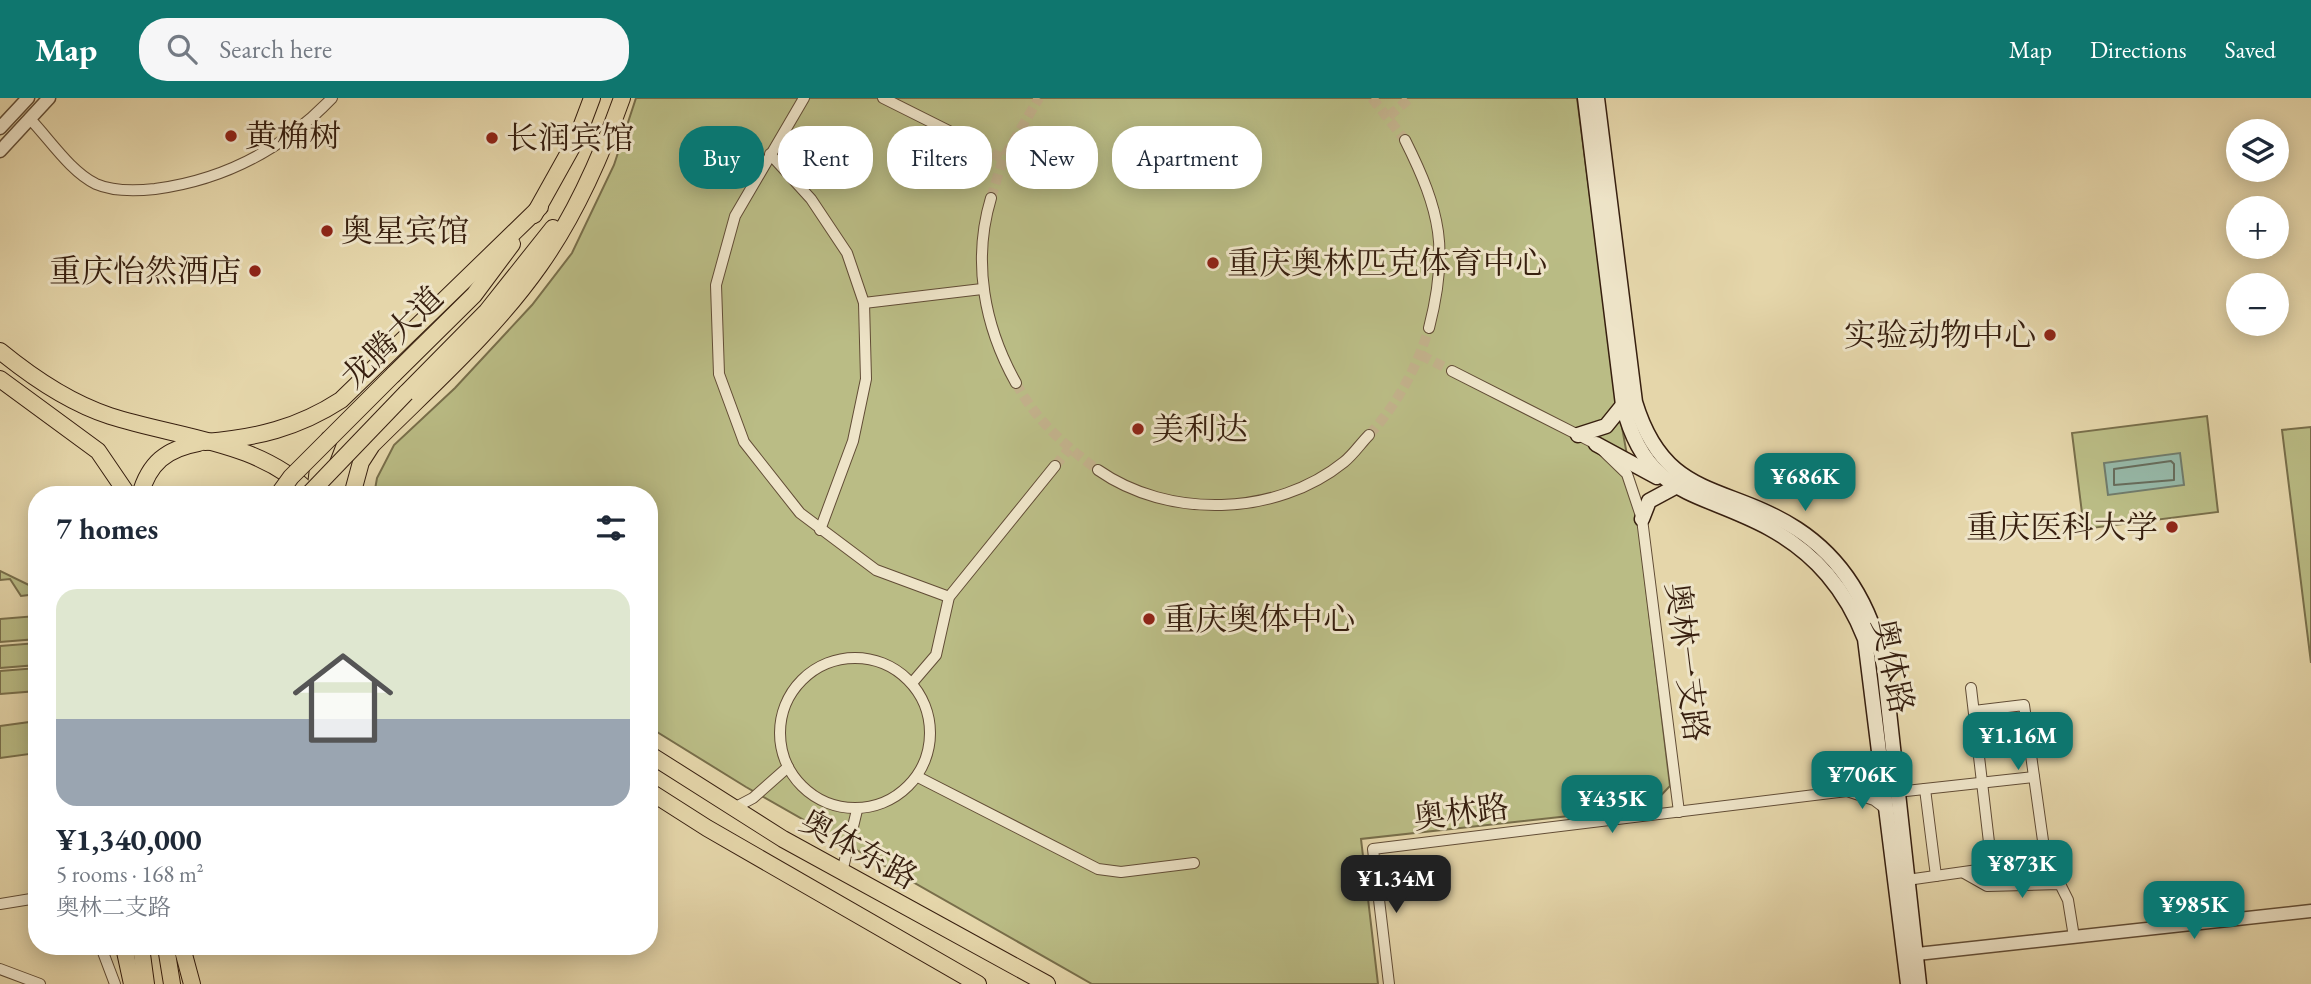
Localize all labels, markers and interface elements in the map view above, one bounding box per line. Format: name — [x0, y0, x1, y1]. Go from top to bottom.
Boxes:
search box — [139, 18, 629, 81]
text: Map — [35, 28, 97, 71]
icon: search — [163, 30, 201, 68]
text: Search here — [219, 32, 332, 66]
text: Map — [2009, 34, 2052, 65]
text: Directions — [2090, 34, 2187, 65]
text: Saved — [2225, 34, 2276, 65]
place label: 黄桷树 — [245, 115, 341, 157]
place label: 长润宾馆 — [506, 117, 634, 159]
map controls — [2226, 119, 2289, 336]
button: layers — [2226, 119, 2289, 182]
chip: Buy — [679, 126, 764, 189]
chip: Rent — [778, 126, 873, 189]
chip: Filters — [887, 126, 992, 189]
chip: New — [1006, 126, 1098, 189]
chip: Apartment — [1112, 126, 1262, 189]
marker: 黄桷树 — [223, 128, 239, 144]
marker: 长润宾馆 — [484, 130, 500, 146]
button: + — [2226, 196, 2289, 259]
place label: 奥星宾馆 — [341, 210, 469, 252]
marker: 奥星宾馆 — [319, 223, 335, 239]
place label: 重庆奥林匹克体育中心 — [1227, 242, 1547, 284]
place label: 重庆怡然酒店 — [49, 250, 241, 292]
marker: 重庆奥林匹克体育中心 — [1205, 255, 1221, 271]
marker: 重庆怡然酒店 — [247, 263, 263, 279]
button: − — [2226, 273, 2289, 336]
street label: 龙腾大道 — [332, 277, 452, 397]
place label: 实验动物中心 — [1844, 314, 2036, 356]
marker: 实验动物中心 — [2042, 327, 2058, 343]
place label: 美利达 — [1152, 408, 1248, 450]
marker: 美利达 — [1130, 421, 1146, 437]
pin: ¥686K — [1756, 454, 1854, 513]
text: ¥686K — [1770, 461, 1840, 491]
place label: 重庆医科大学 — [1966, 506, 2158, 548]
text: 7 homes — [56, 509, 158, 548]
icon: filters — [592, 509, 630, 547]
marker: 重庆医科大学 — [2164, 519, 2180, 535]
street label: 奥林一支路 — [1656, 580, 1718, 744]
place label: 重庆奥体中心 — [1163, 598, 1355, 640]
marker: 重庆奥体中心 — [1141, 611, 1157, 627]
street label: 奥体路 — [1862, 615, 1924, 717]
icon: home — [280, 635, 406, 761]
pin: ¥1.16M — [1961, 712, 2075, 772]
text: ¥1.16M — [1979, 720, 2057, 750]
pin: ¥706K — [1813, 752, 1911, 811]
text: ¥706K — [1827, 759, 1897, 789]
pin: ¥435K — [1563, 776, 1661, 835]
text: ¥435K — [1577, 783, 1647, 813]
street label: 奥林路 — [1411, 785, 1511, 839]
street label: 奥体东路 — [793, 800, 925, 898]
text: ¥1,340,000 — [56, 820, 202, 859]
pin: ¥873K — [1973, 840, 2071, 900]
text: ¥873K — [1987, 848, 2057, 878]
pin: ¥1.34M — [1339, 856, 1453, 915]
text: 5 rooms · 168 m² — [56, 859, 204, 889]
text: ¥1.34M — [1357, 863, 1435, 893]
pin: ¥985K — [2145, 882, 2243, 941]
text: ¥985K — [2159, 889, 2229, 919]
text: 奥林二支路 — [56, 892, 171, 922]

